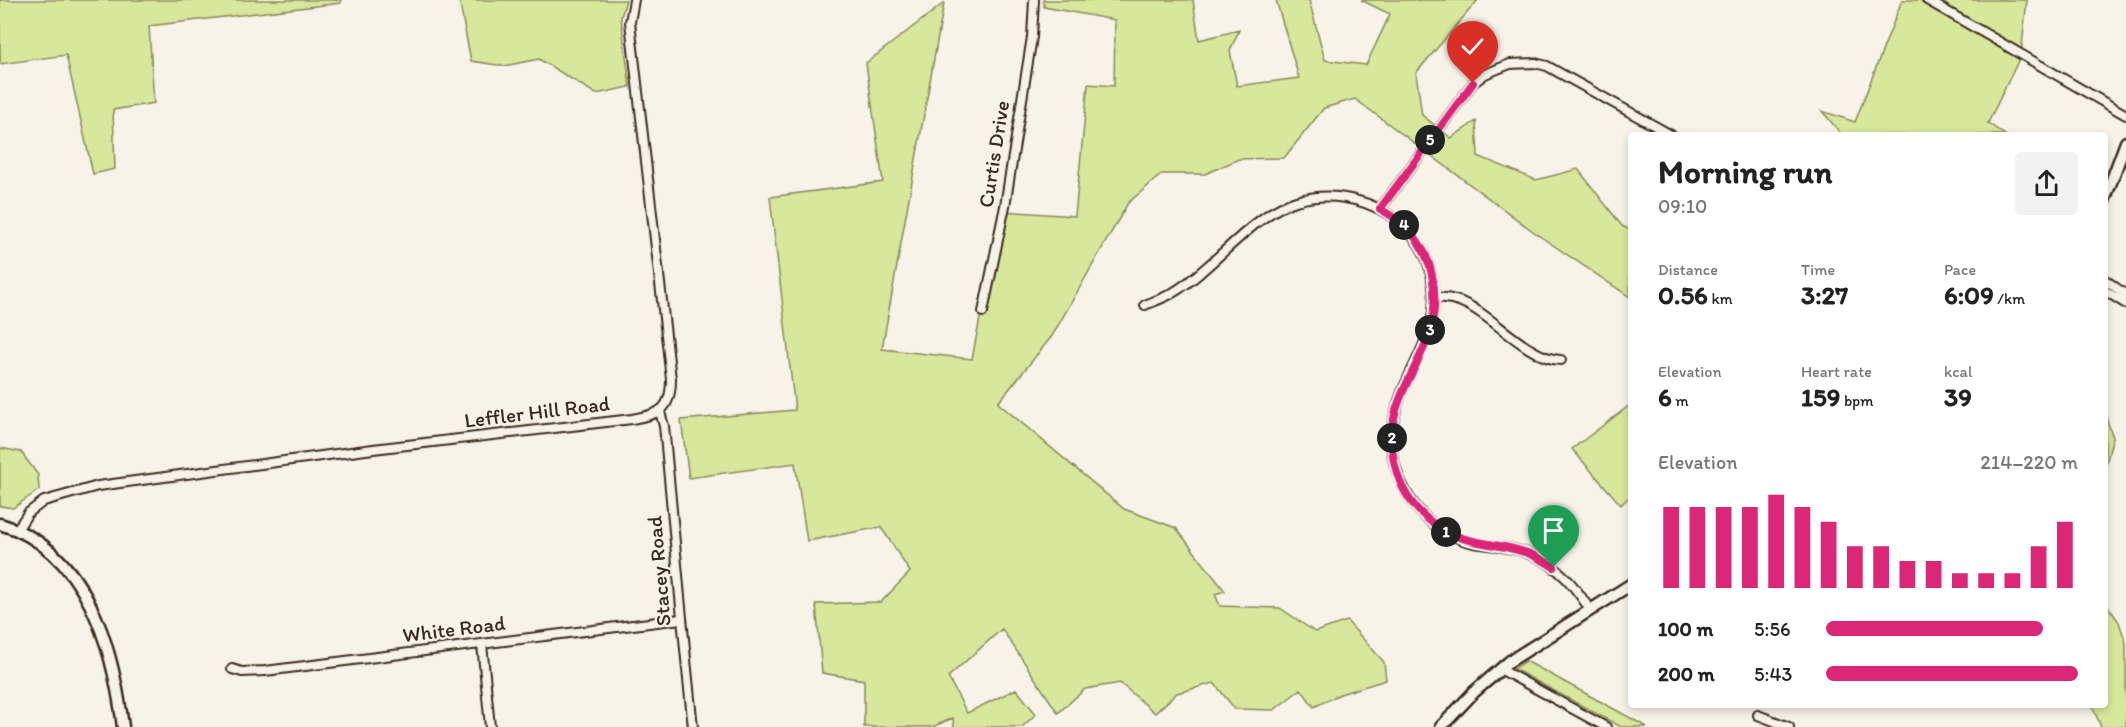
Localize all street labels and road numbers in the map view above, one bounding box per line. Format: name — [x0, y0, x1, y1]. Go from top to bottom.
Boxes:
street label: Curtis Drive — [973, 99, 1014, 209]
street label: Leffler Hill Road — [463, 390, 611, 433]
street label: Stacey Road — [641, 514, 676, 627]
street label: White Road — [401, 610, 507, 647]

